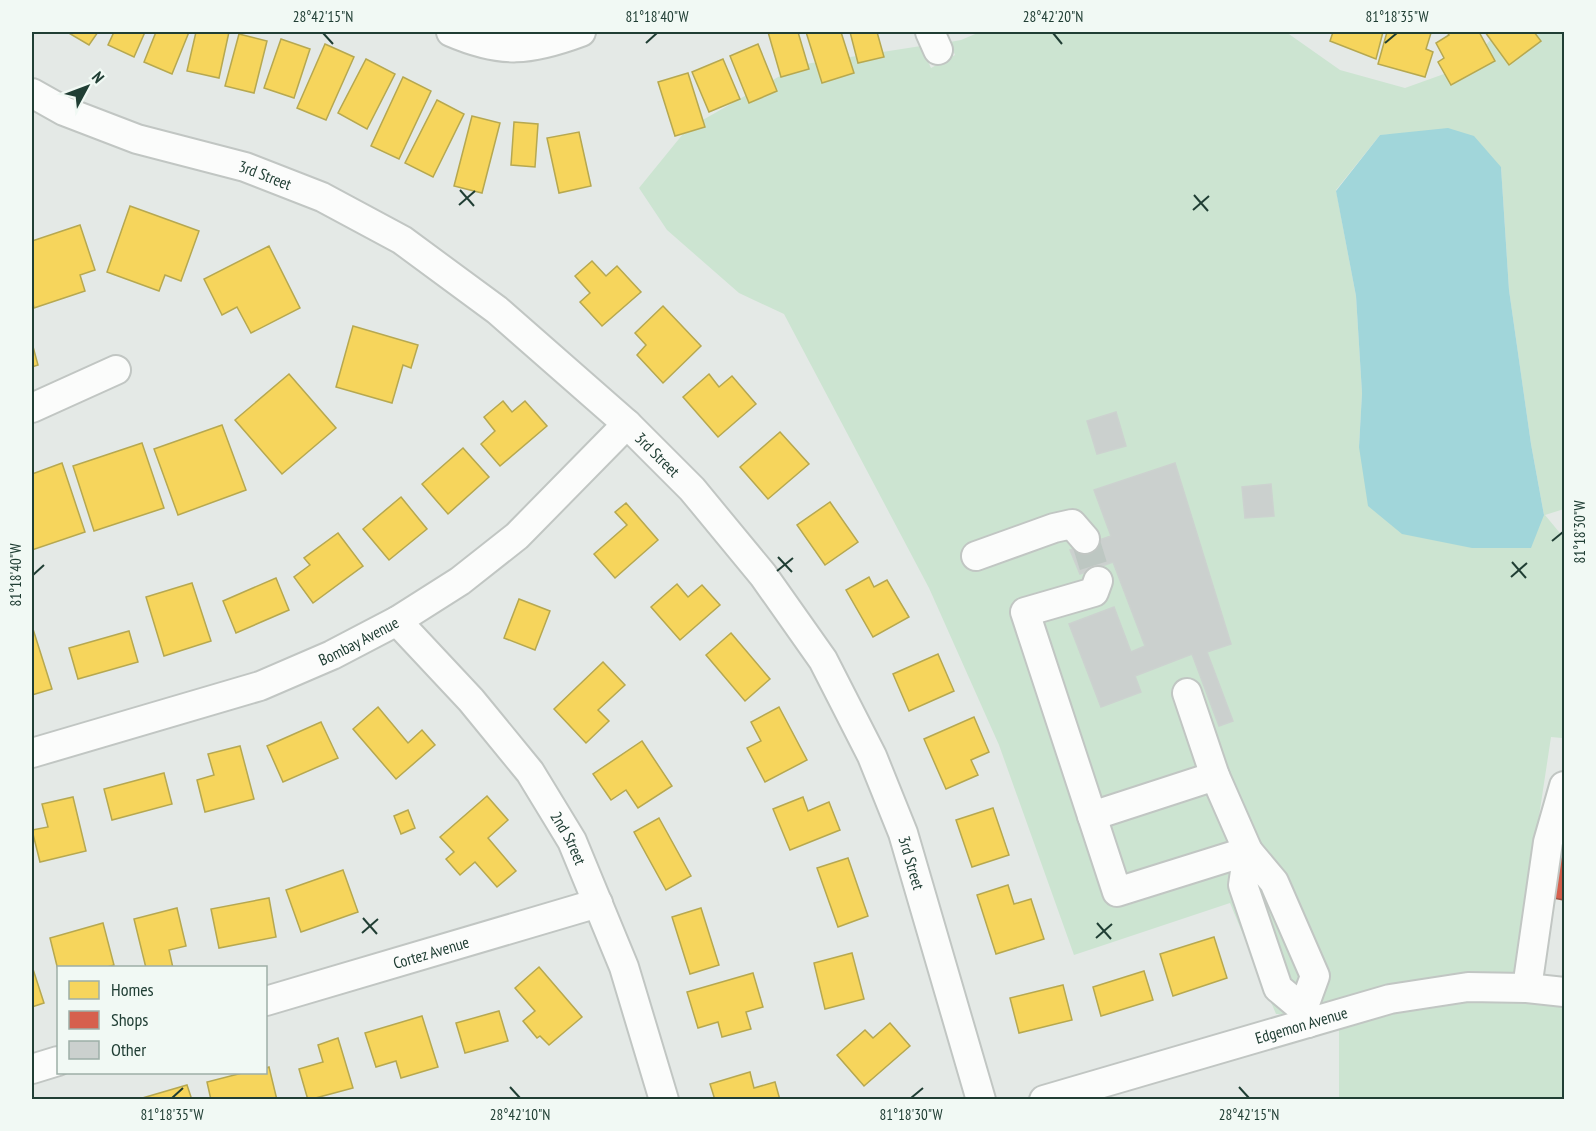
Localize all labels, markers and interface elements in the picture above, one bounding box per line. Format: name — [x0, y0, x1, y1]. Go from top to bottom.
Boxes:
text: 28°42'15"N — [293, 7, 353, 26]
text: 81°18'40"W — [625, 7, 689, 26]
text: 28°42'20"N — [1023, 7, 1083, 26]
text: 81°18'35"W — [1365, 7, 1429, 26]
north arrow — [57, 57, 117, 117]
text: N — [88, 67, 109, 87]
street label: 3rd Street — [237, 156, 295, 194]
street label: 3rd Street — [631, 428, 684, 481]
text: 81°18'30"W — [1570, 500, 1589, 564]
text: 81°18'40"W — [6, 543, 25, 607]
street label: Bombay Avenue — [315, 612, 402, 670]
street label: 2nd Street — [546, 808, 591, 868]
street label: 3rd Street — [894, 833, 929, 892]
street label: Cortez Avenue — [391, 932, 471, 973]
legend — [57, 966, 267, 1074]
text: Homes — [111, 978, 154, 1001]
street label: Edgemon Avenue — [1253, 1002, 1350, 1048]
text: Shops — [111, 1008, 148, 1031]
text: Other — [111, 1038, 146, 1061]
text: 81°18'35"W — [140, 1105, 204, 1124]
text: 28°42'10"N — [490, 1105, 550, 1124]
text: 81°18'30"W — [879, 1105, 943, 1124]
text: 28°42'15"N — [1219, 1105, 1279, 1124]

